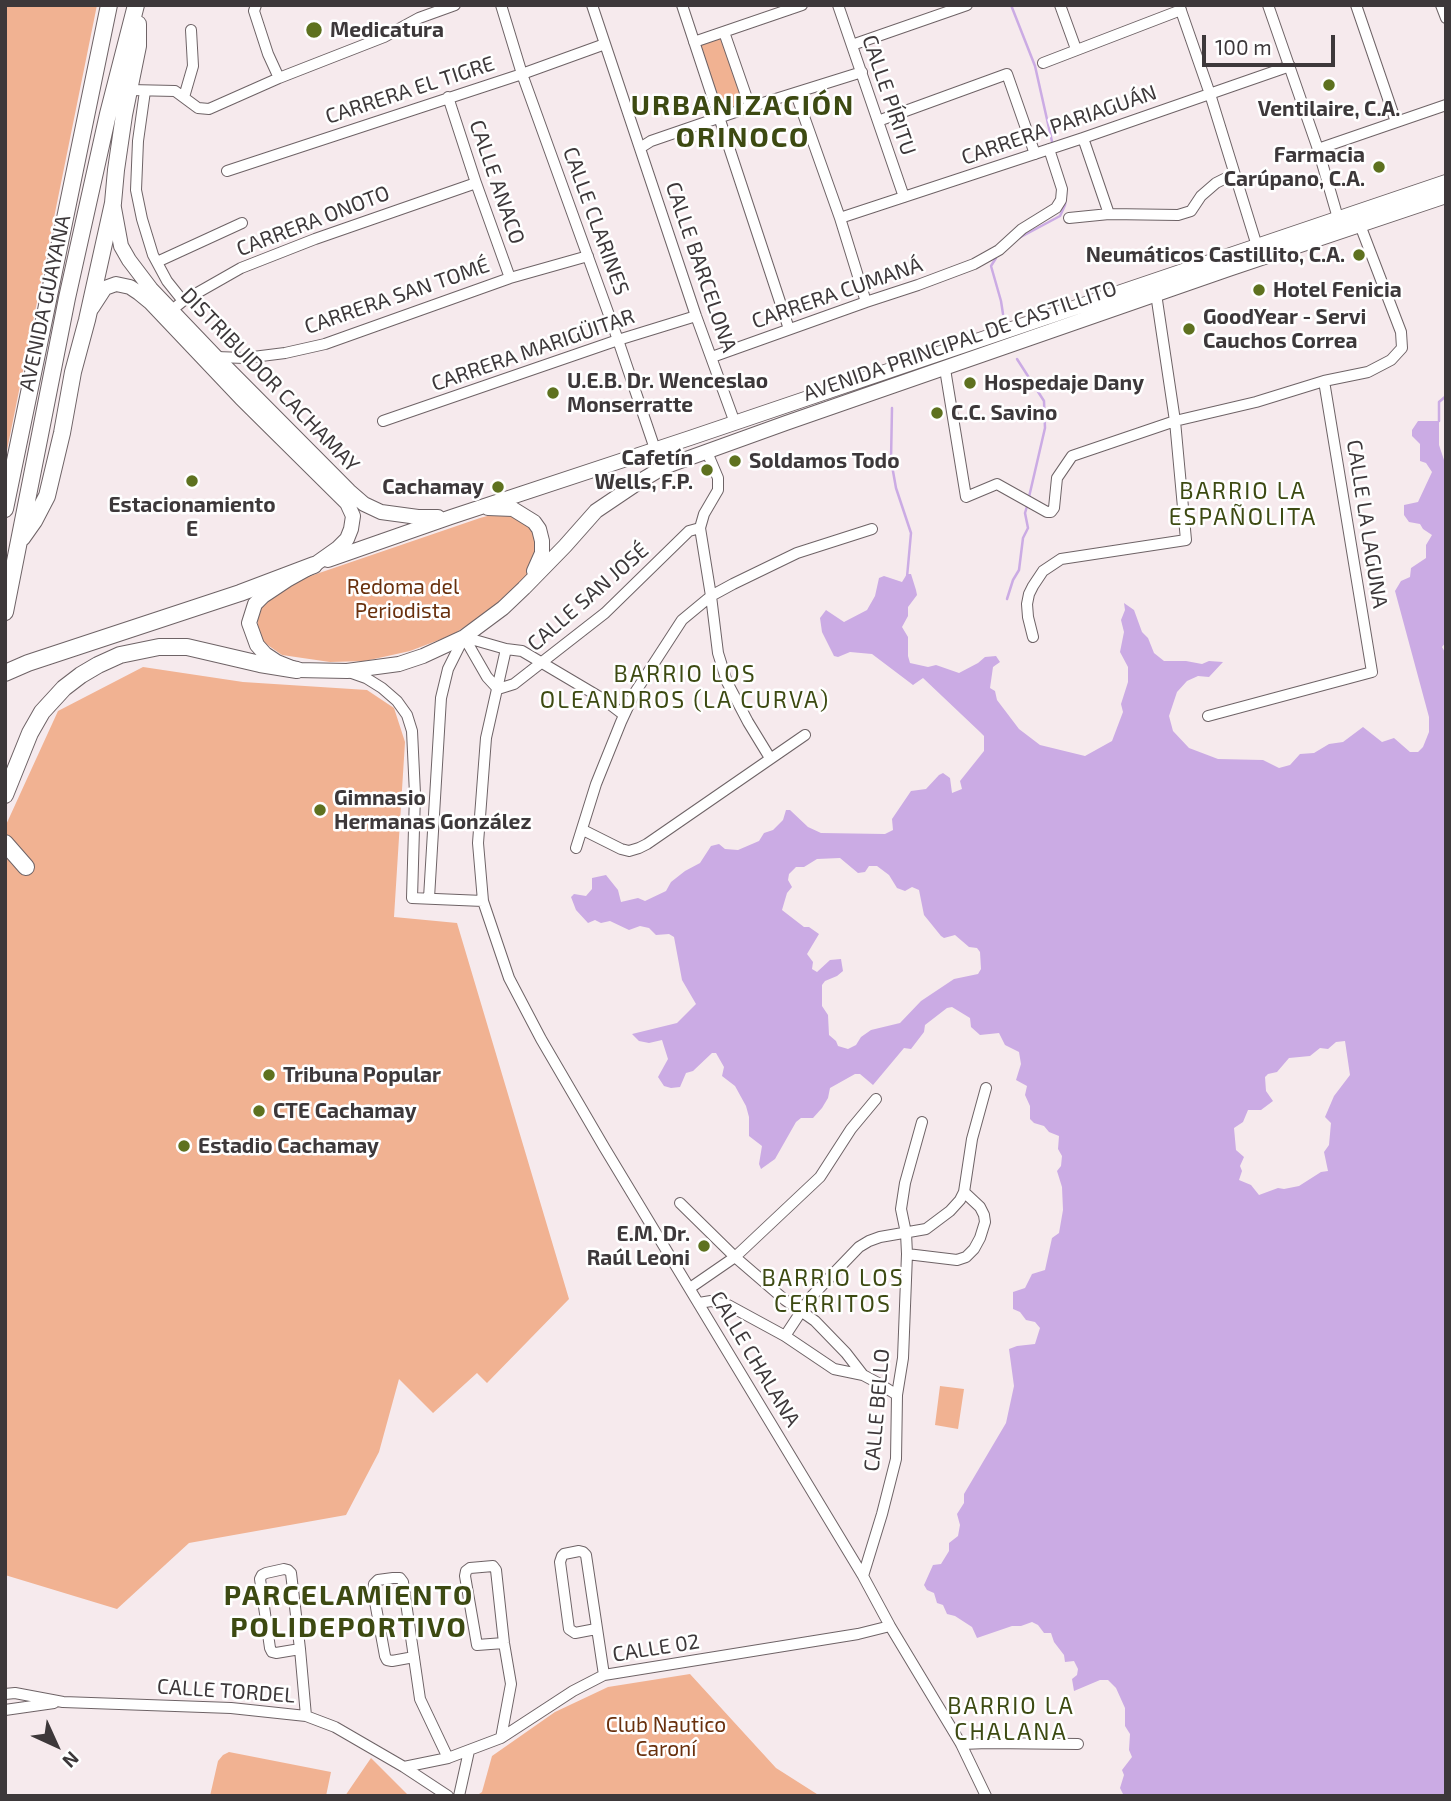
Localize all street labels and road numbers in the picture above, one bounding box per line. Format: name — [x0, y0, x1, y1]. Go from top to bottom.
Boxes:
street label: CALLE PÍRITU — [857, 32, 921, 158]
street label: CARRERA EL TIGRE — [322, 51, 498, 129]
street label: CARRERA PARIAGUÁN — [958, 80, 1160, 170]
street label: CALLE ANACO — [464, 117, 530, 247]
street label: CALLE CLARINES — [558, 144, 634, 298]
street label: CALLE BARCELONA — [660, 179, 742, 355]
street label: CARRERA ONOTO — [233, 180, 393, 262]
street label: AVENIDA GUAYANA — [14, 213, 76, 393]
street label: CARRERA CUMANÁ — [748, 252, 926, 334]
street label: CARRERA SAN TOMÉ — [301, 253, 493, 339]
street label: AVENIDA PRINCIPAL DE CASTILLITO — [800, 275, 1120, 407]
street label: DISTRIBUIDOR CACHAMAY — [175, 283, 365, 477]
street label: CARRERA MARIGÜITAR — [428, 303, 638, 397]
street label: CALLE LA LAGUNA — [1341, 438, 1393, 610]
street label: CALLE SAN JOSÉ — [522, 538, 654, 656]
street label: CALLE CHALANA — [705, 1287, 805, 1431]
street label: CALLE BELLO — [859, 1348, 895, 1472]
street label: CALLE 02 — [611, 1629, 701, 1667]
street label: CALLE TORDEL — [156, 1674, 296, 1708]

